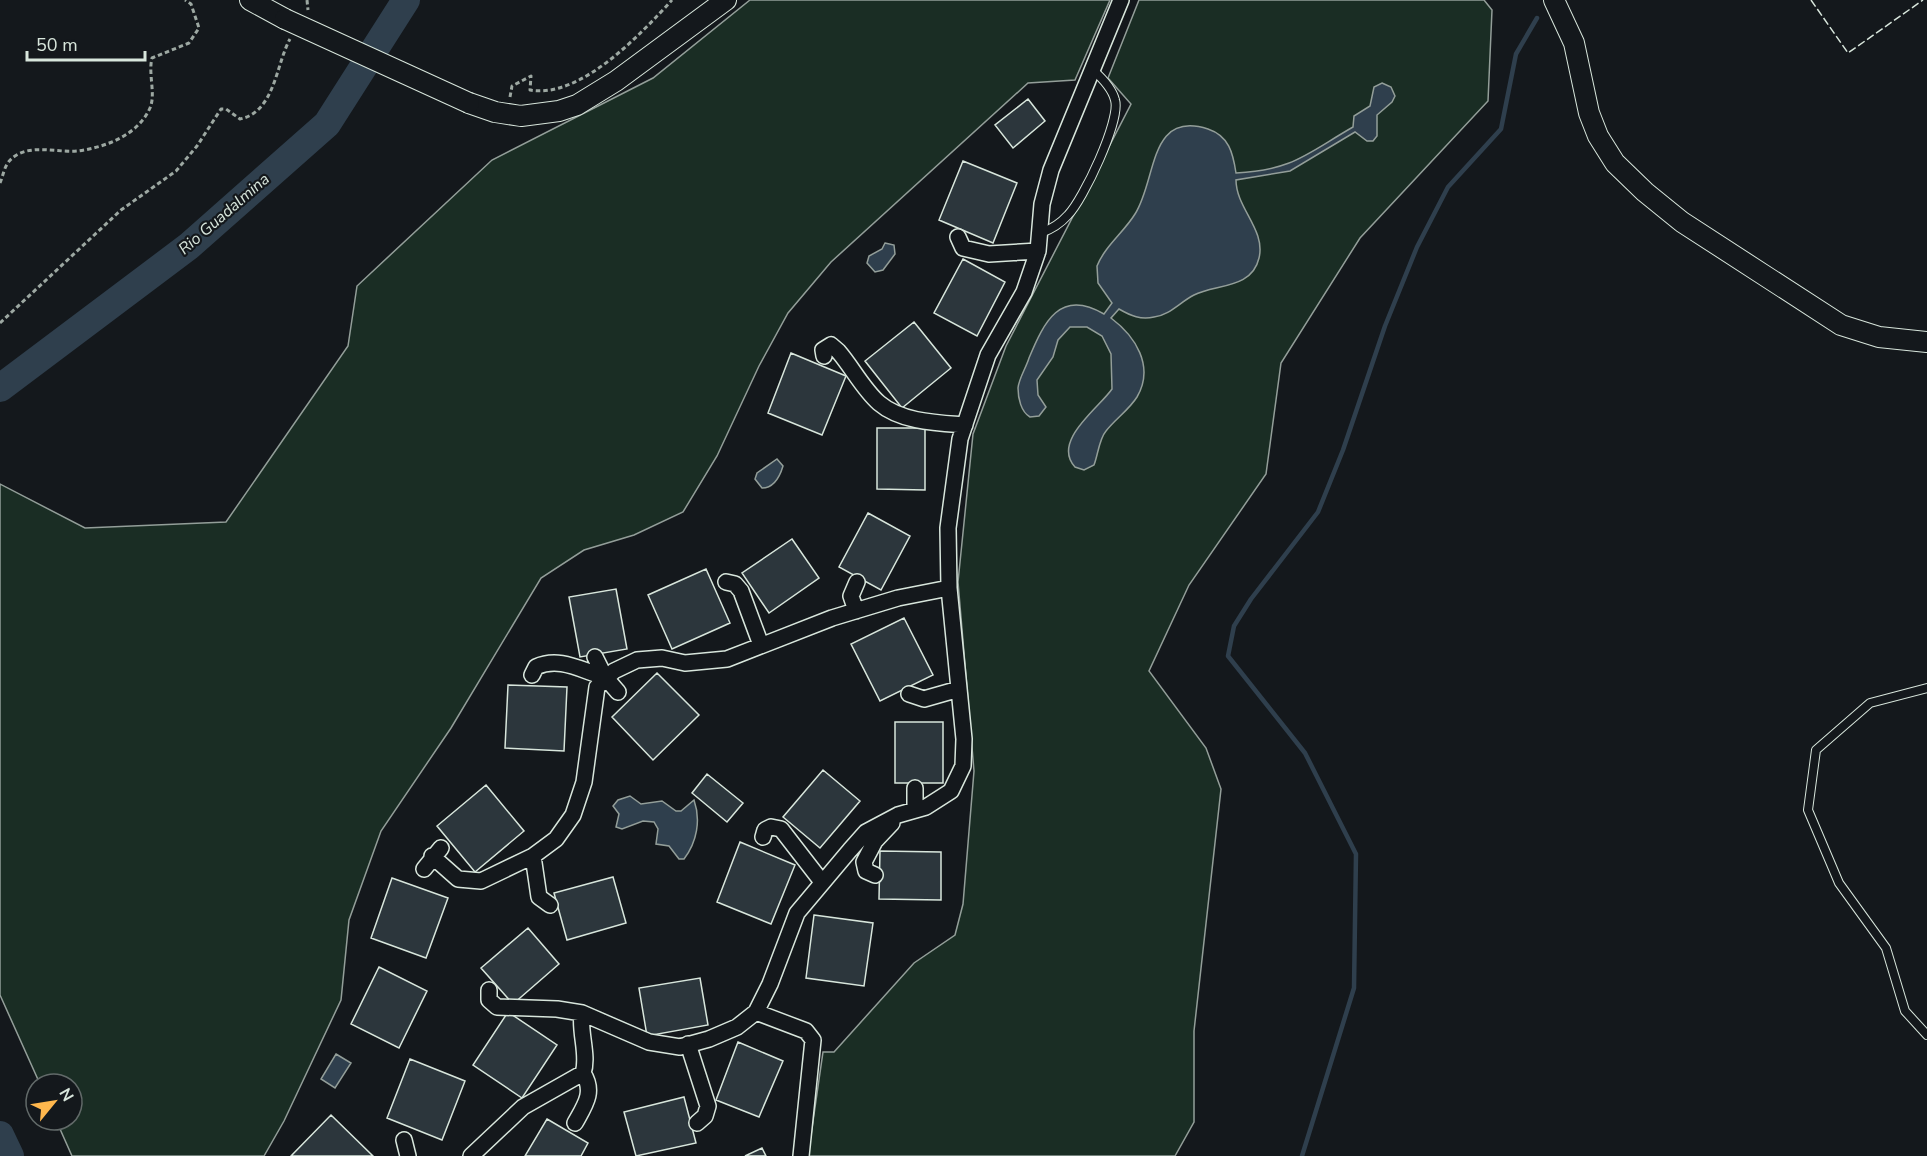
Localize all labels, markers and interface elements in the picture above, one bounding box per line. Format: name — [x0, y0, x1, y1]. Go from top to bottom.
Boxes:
scale bar — [27, 24, 146, 62]
text: 50 m — [36, 33, 78, 57]
water label: Rio Guadalmina — [174, 168, 274, 260]
north arrow — [24, 1072, 84, 1132]
text: N — [54, 1084, 79, 1106]

